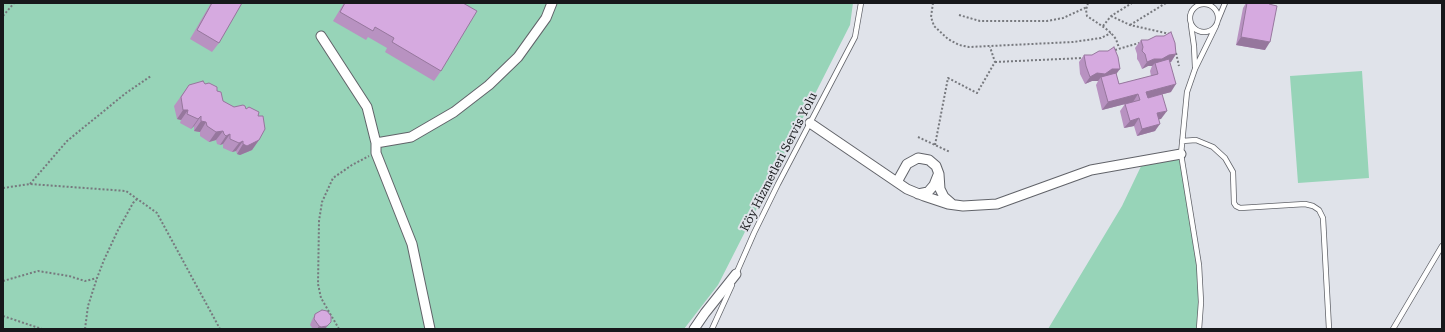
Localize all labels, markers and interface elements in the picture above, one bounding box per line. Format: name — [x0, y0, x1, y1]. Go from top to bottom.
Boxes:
street label: Köy Hizmetleri Servis Yolu — [738, 90, 820, 234]

